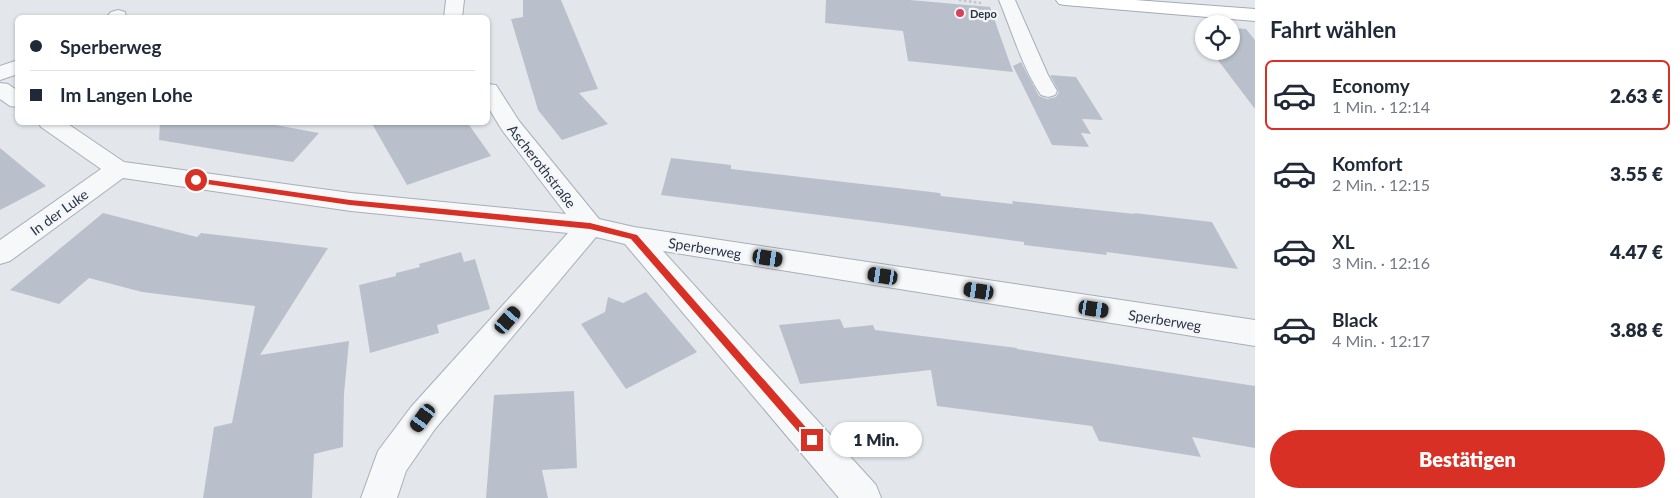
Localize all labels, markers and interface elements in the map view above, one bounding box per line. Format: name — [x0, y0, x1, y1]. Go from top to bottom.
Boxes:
marker: Depo — [954, 7, 966, 19]
place label: Depo — [970, 7, 997, 20]
map controls — [1195, 15, 1240, 60]
button: locate — [1195, 15, 1240, 60]
text: Fahrt wählen — [1270, 16, 1397, 43]
text: Sperberweg — [60, 35, 162, 58]
icon: car — [1272, 73, 1317, 118]
text: Economy — [1332, 74, 1410, 97]
text: Im Langen Lohe — [60, 83, 193, 106]
text: 2.63 € — [1610, 84, 1663, 107]
text: 1 Min. · 12:14 — [1332, 97, 1430, 116]
street label: Ascherothstraße — [504, 121, 580, 211]
icon: car — [1272, 151, 1317, 196]
text: Komfort — [1332, 152, 1403, 175]
text: 3.55 € — [1610, 162, 1663, 185]
route start — [185, 169, 207, 191]
text: 2 Min. · 12:15 — [1332, 175, 1430, 194]
street label: In der Luke — [27, 185, 91, 239]
icon: car — [1272, 229, 1317, 274]
text: XL — [1332, 230, 1355, 253]
street label: Sperberweg — [667, 234, 743, 262]
text: 4.47 € — [1610, 240, 1663, 263]
car — [752, 248, 783, 268]
text: 3 Min. · 12:16 — [1332, 253, 1430, 272]
car — [867, 266, 898, 286]
car — [963, 281, 994, 301]
car — [1078, 299, 1109, 319]
car — [492, 304, 523, 336]
street label: Sperberweg — [1127, 306, 1203, 334]
icon: car — [1272, 307, 1317, 352]
text: Black — [1332, 308, 1378, 331]
text: 3.88 € — [1610, 318, 1663, 341]
text: 4 Min. · 12:17 — [1332, 331, 1430, 350]
car — [408, 401, 437, 435]
callout: 1 Min. — [830, 422, 922, 458]
route end — [801, 429, 823, 451]
text: 1 Min. — [853, 430, 899, 449]
button: Bestätigen — [1270, 430, 1665, 488]

